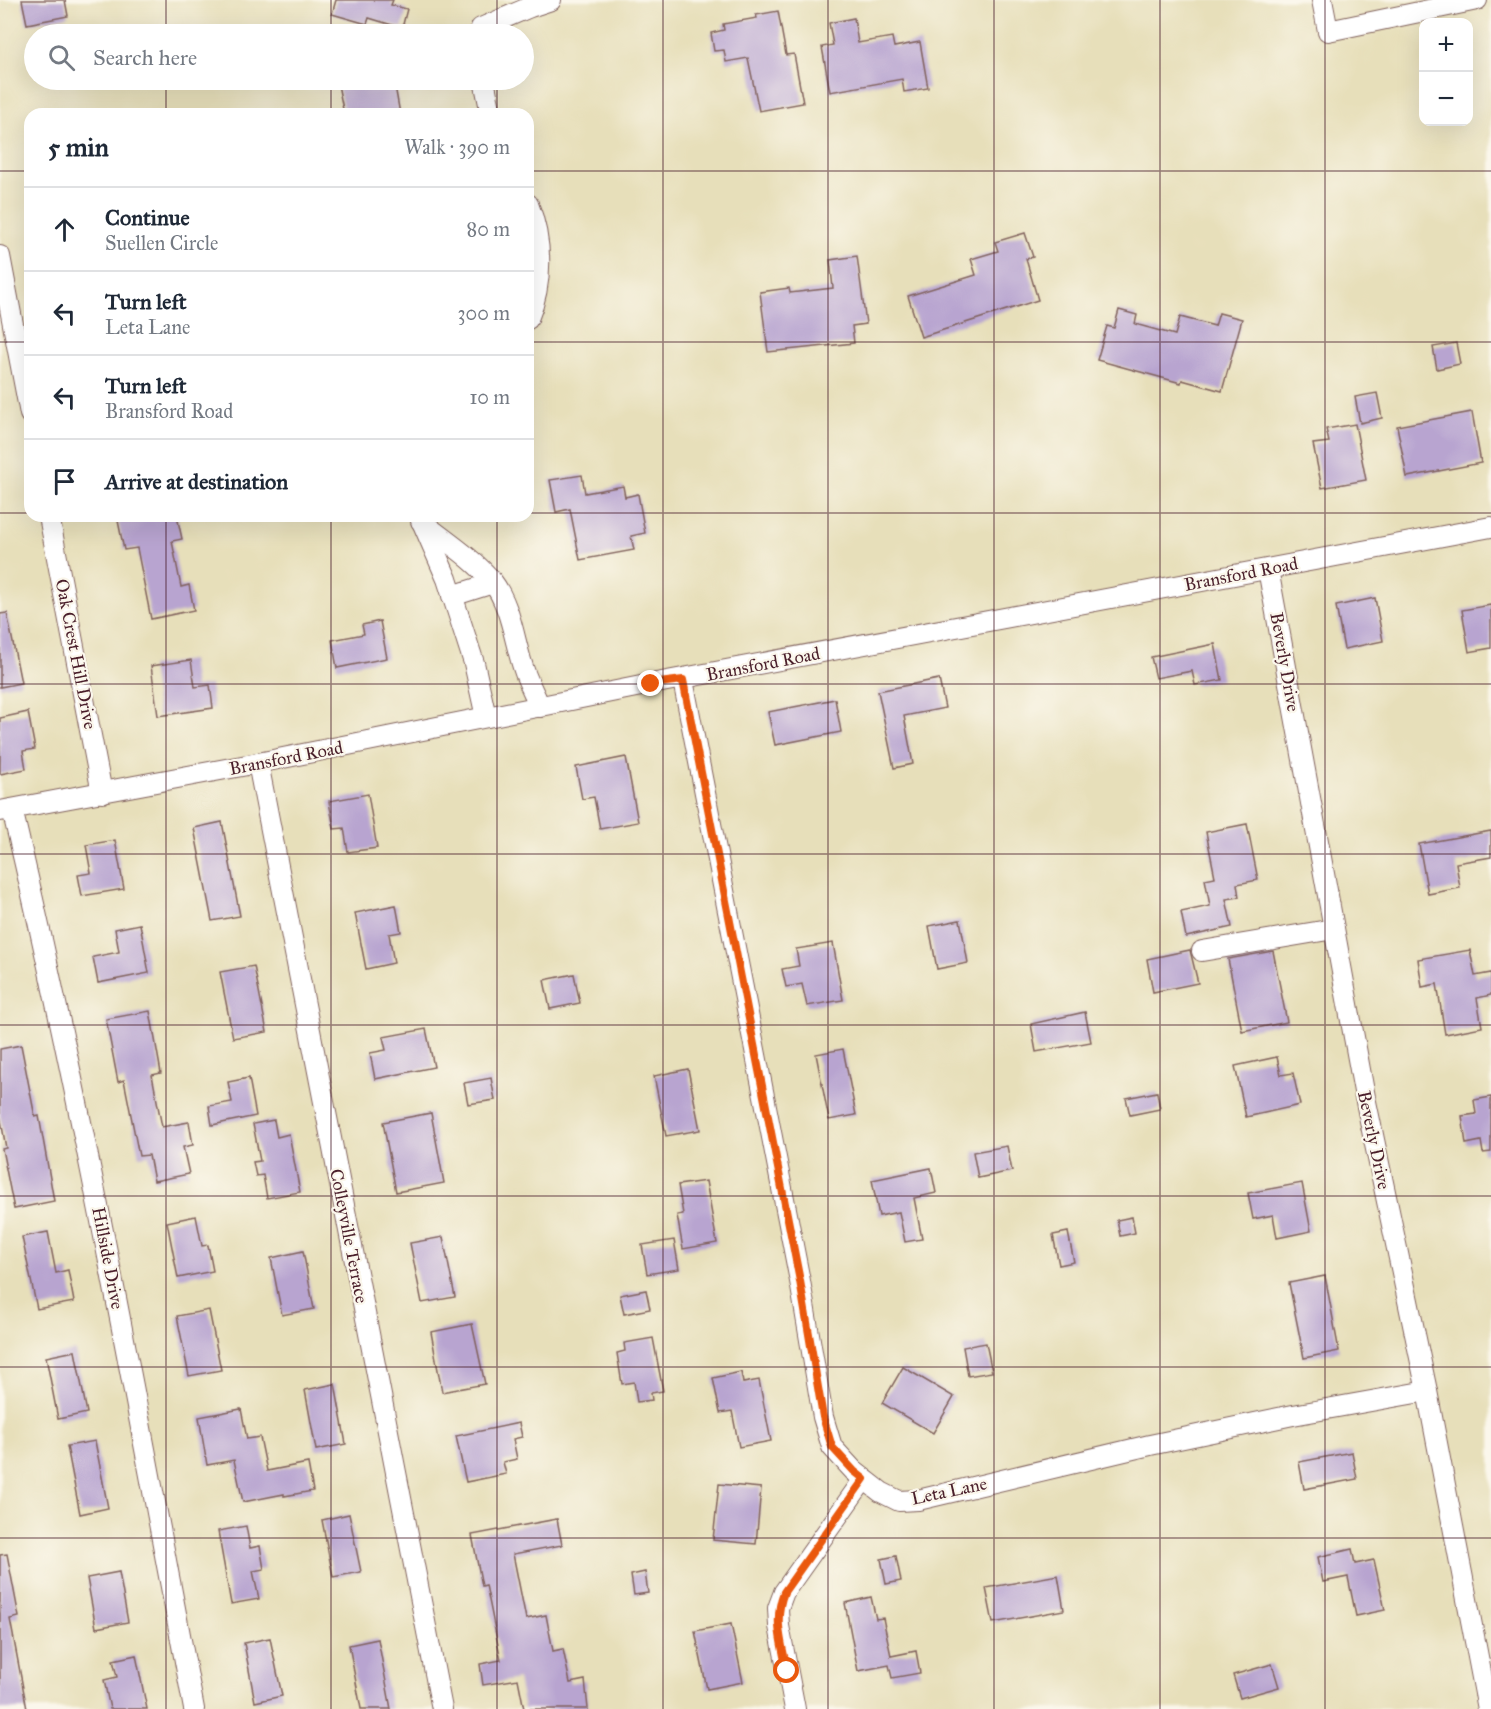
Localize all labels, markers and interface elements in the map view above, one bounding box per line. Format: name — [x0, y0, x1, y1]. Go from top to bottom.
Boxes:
map controls — [1419, 18, 1473, 126]
button: + — [1419, 18, 1473, 72]
search box — [24, 24, 534, 90]
icon: search — [45, 41, 78, 74]
text: Search here — [93, 44, 197, 71]
button: − — [1419, 72, 1473, 126]
text: 5 min — [48, 131, 109, 163]
text: Walk · 390 m — [404, 135, 510, 159]
text: Continue — [105, 204, 190, 231]
icon: ahead — [48, 213, 81, 246]
text: 80 m — [467, 217, 510, 241]
text: Suellen Circle — [105, 231, 218, 255]
text: Turn left — [105, 288, 187, 315]
icon: left — [48, 297, 81, 330]
text: 300 m — [458, 301, 510, 325]
text: Leta Lane — [105, 315, 190, 339]
text: Turn left — [105, 372, 187, 399]
icon: left — [48, 381, 81, 414]
text: 10 m — [469, 385, 510, 409]
text: Bransford Road — [105, 399, 233, 423]
icon: arrive — [48, 465, 81, 498]
text: Arrive at destination — [105, 468, 288, 495]
street label: Bransford Road — [1182, 552, 1300, 596]
street label: Oak Crest Hill Drive — [51, 577, 101, 731]
street label: Beverly Drive — [1265, 611, 1305, 713]
street label: Bransford Road — [704, 642, 822, 686]
route end — [637, 670, 663, 696]
street label: Bransford Road — [227, 736, 345, 780]
street label: Beverly Drive — [1353, 1089, 1395, 1191]
street label: Colleyville Terrace — [325, 1167, 373, 1305]
street label: Hillside Drive — [87, 1205, 129, 1311]
street label: Leta Lane — [909, 1472, 989, 1510]
route start — [773, 1657, 799, 1683]

